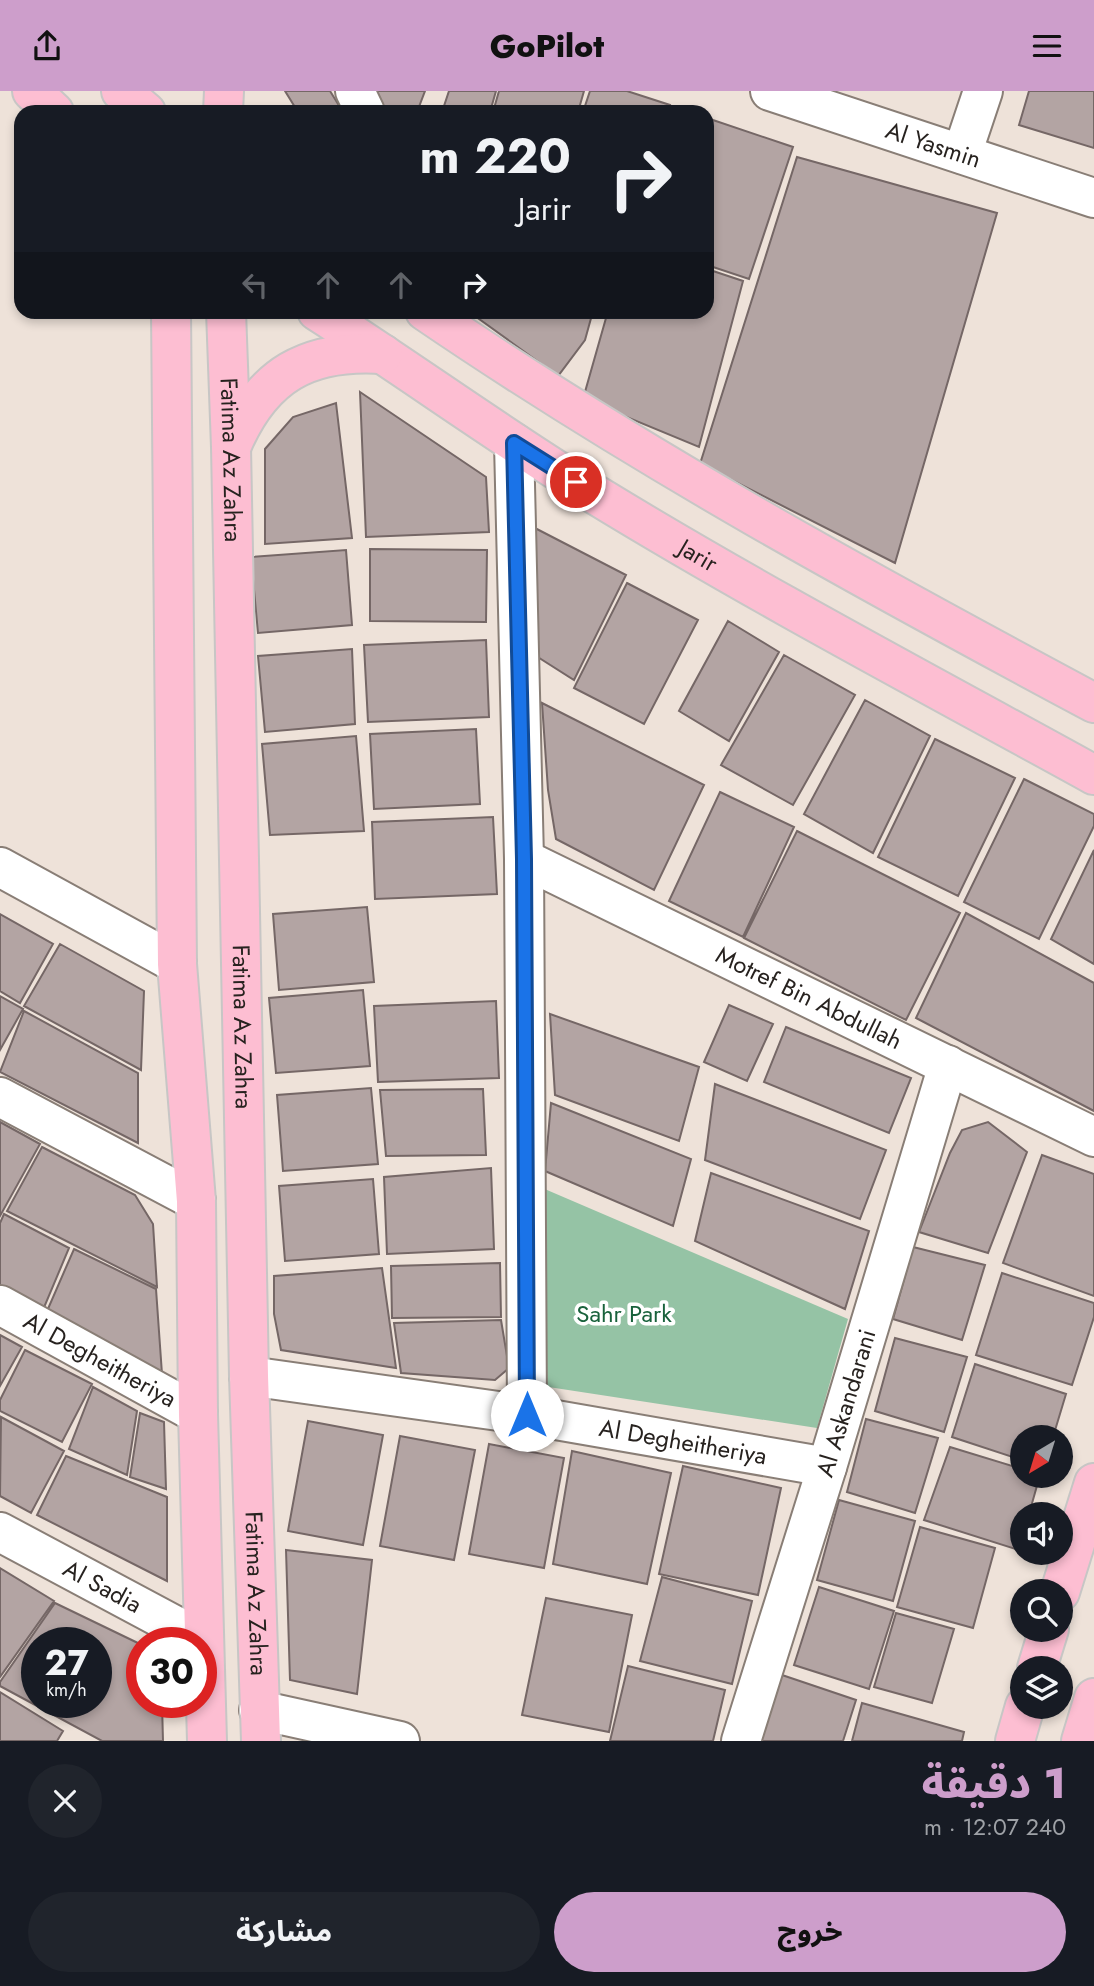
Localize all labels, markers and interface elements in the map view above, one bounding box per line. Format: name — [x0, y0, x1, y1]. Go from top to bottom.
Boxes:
text: GoPilot — [490, 23, 604, 69]
icon: share — [28, 27, 66, 65]
icon: menu — [1028, 27, 1066, 65]
street label: Al Yasmin — [881, 112, 986, 177]
text: 220 m — [419, 121, 571, 191]
icon: right — [595, 133, 686, 224]
text: Jarir — [518, 186, 571, 232]
icon: left — [236, 266, 274, 304]
icon: ahead — [309, 266, 347, 304]
icon: ahead — [382, 266, 420, 304]
icon: right — [455, 266, 493, 304]
street label: Fatima Az Zahra — [211, 377, 251, 543]
pin — [546, 452, 606, 512]
icon: arrive — [557, 463, 595, 501]
street label: Jarir — [670, 529, 725, 581]
street label: Motref Bin Abdullah — [710, 937, 908, 1058]
street label: Fatima Az Zahra — [224, 944, 262, 1109]
park label: Sahr Park — [576, 1296, 672, 1331]
street label: Al Degheitheriya — [17, 1303, 183, 1416]
street label: Al Askandarani — [807, 1325, 885, 1481]
position arrow — [490, 1378, 564, 1452]
street label: Al Degheitheriya — [597, 1410, 770, 1473]
north arrow — [1010, 1425, 1073, 1487]
map controls — [1010, 1425, 1073, 1719]
button: sound — [1010, 1502, 1073, 1565]
street label: Fatima Az Zahra — [236, 1511, 277, 1676]
street label: Al Sadia — [57, 1551, 148, 1622]
button: search — [1010, 1579, 1073, 1642]
speed limit sign: 30 — [126, 1627, 217, 1718]
text: 27 — [44, 1638, 89, 1688]
button: layers — [1010, 1656, 1073, 1719]
text: km/h — [46, 1677, 87, 1703]
text: 1 دقيقة — [922, 1753, 1066, 1814]
button: close — [28, 1764, 102, 1838]
text: 240 m · 12:07 — [924, 1810, 1066, 1844]
button: مشاركة — [28, 1892, 540, 1972]
button: خروج — [554, 1892, 1066, 1972]

